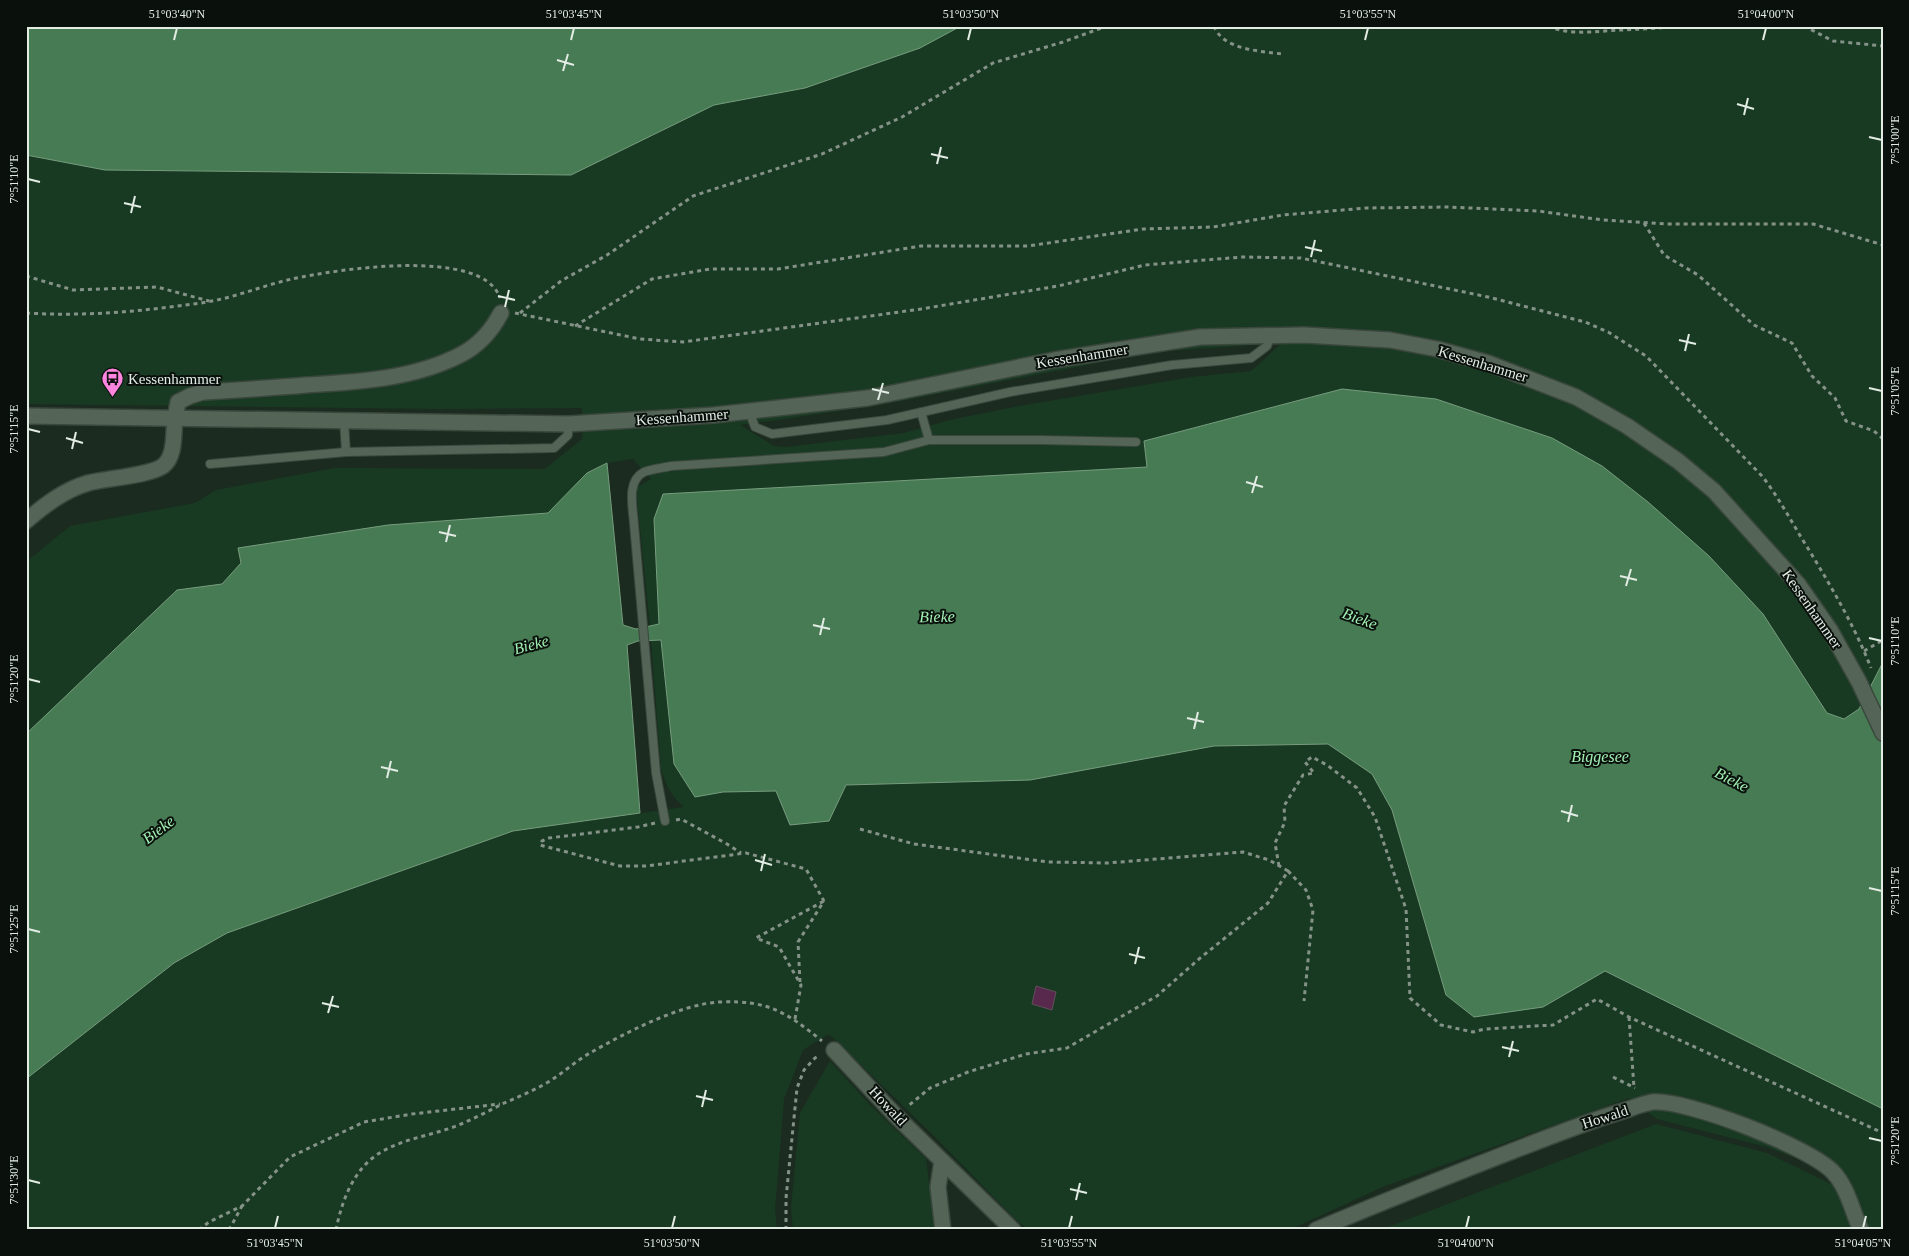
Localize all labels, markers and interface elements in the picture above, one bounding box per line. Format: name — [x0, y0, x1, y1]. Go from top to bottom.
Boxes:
text: 51°03'40"N — [149, 7, 206, 21]
text: 51°03'45"N — [546, 7, 603, 21]
text: 51°03'50"N — [943, 7, 1000, 21]
text: 51°03'55"N — [1340, 7, 1397, 21]
text: 51°04'00"N — [1738, 7, 1795, 21]
text: 7°51'00"E — [1888, 115, 1902, 165]
text: 7°51'10"E — [7, 154, 21, 204]
street label: Kessenhammer — [1035, 341, 1129, 371]
street label: Kessenhammer — [1436, 343, 1530, 385]
text: 7°51'05"E — [1888, 366, 1902, 416]
bus stop icon: Kessenhammer — [100, 367, 124, 398]
place label: Kessenhammer — [128, 371, 220, 387]
text: 7°51'15"E — [7, 404, 21, 454]
street label: Kessenhammer — [635, 406, 729, 428]
street label: Kessenhammer — [1779, 567, 1845, 651]
water label: Bieke — [1340, 604, 1379, 633]
water label: Bieke — [919, 608, 955, 625]
text: 7°51'10"E — [1888, 616, 1902, 666]
water label: Bieke — [512, 632, 550, 657]
text: 7°51'20"E — [7, 654, 21, 704]
water label: Biggesee — [1571, 748, 1629, 766]
water label: Bieke — [1712, 764, 1751, 795]
water label: Bieke — [139, 812, 178, 847]
text: 7°51'15"E — [1888, 866, 1902, 916]
text: 7°51'25"E — [7, 904, 21, 954]
street label: Howald — [866, 1083, 910, 1129]
street label: Howald — [1580, 1102, 1631, 1132]
text: 7°51'20"E — [1888, 1116, 1902, 1166]
text: 7°51'30"E — [7, 1155, 21, 1205]
text: 51°03'45"N — [247, 1236, 304, 1250]
text: 51°03'50"N — [644, 1236, 701, 1250]
text: 51°03'55"N — [1041, 1236, 1098, 1250]
text: 51°04'00"N — [1438, 1236, 1495, 1250]
text: 51°04'05"N — [1835, 1236, 1892, 1250]

